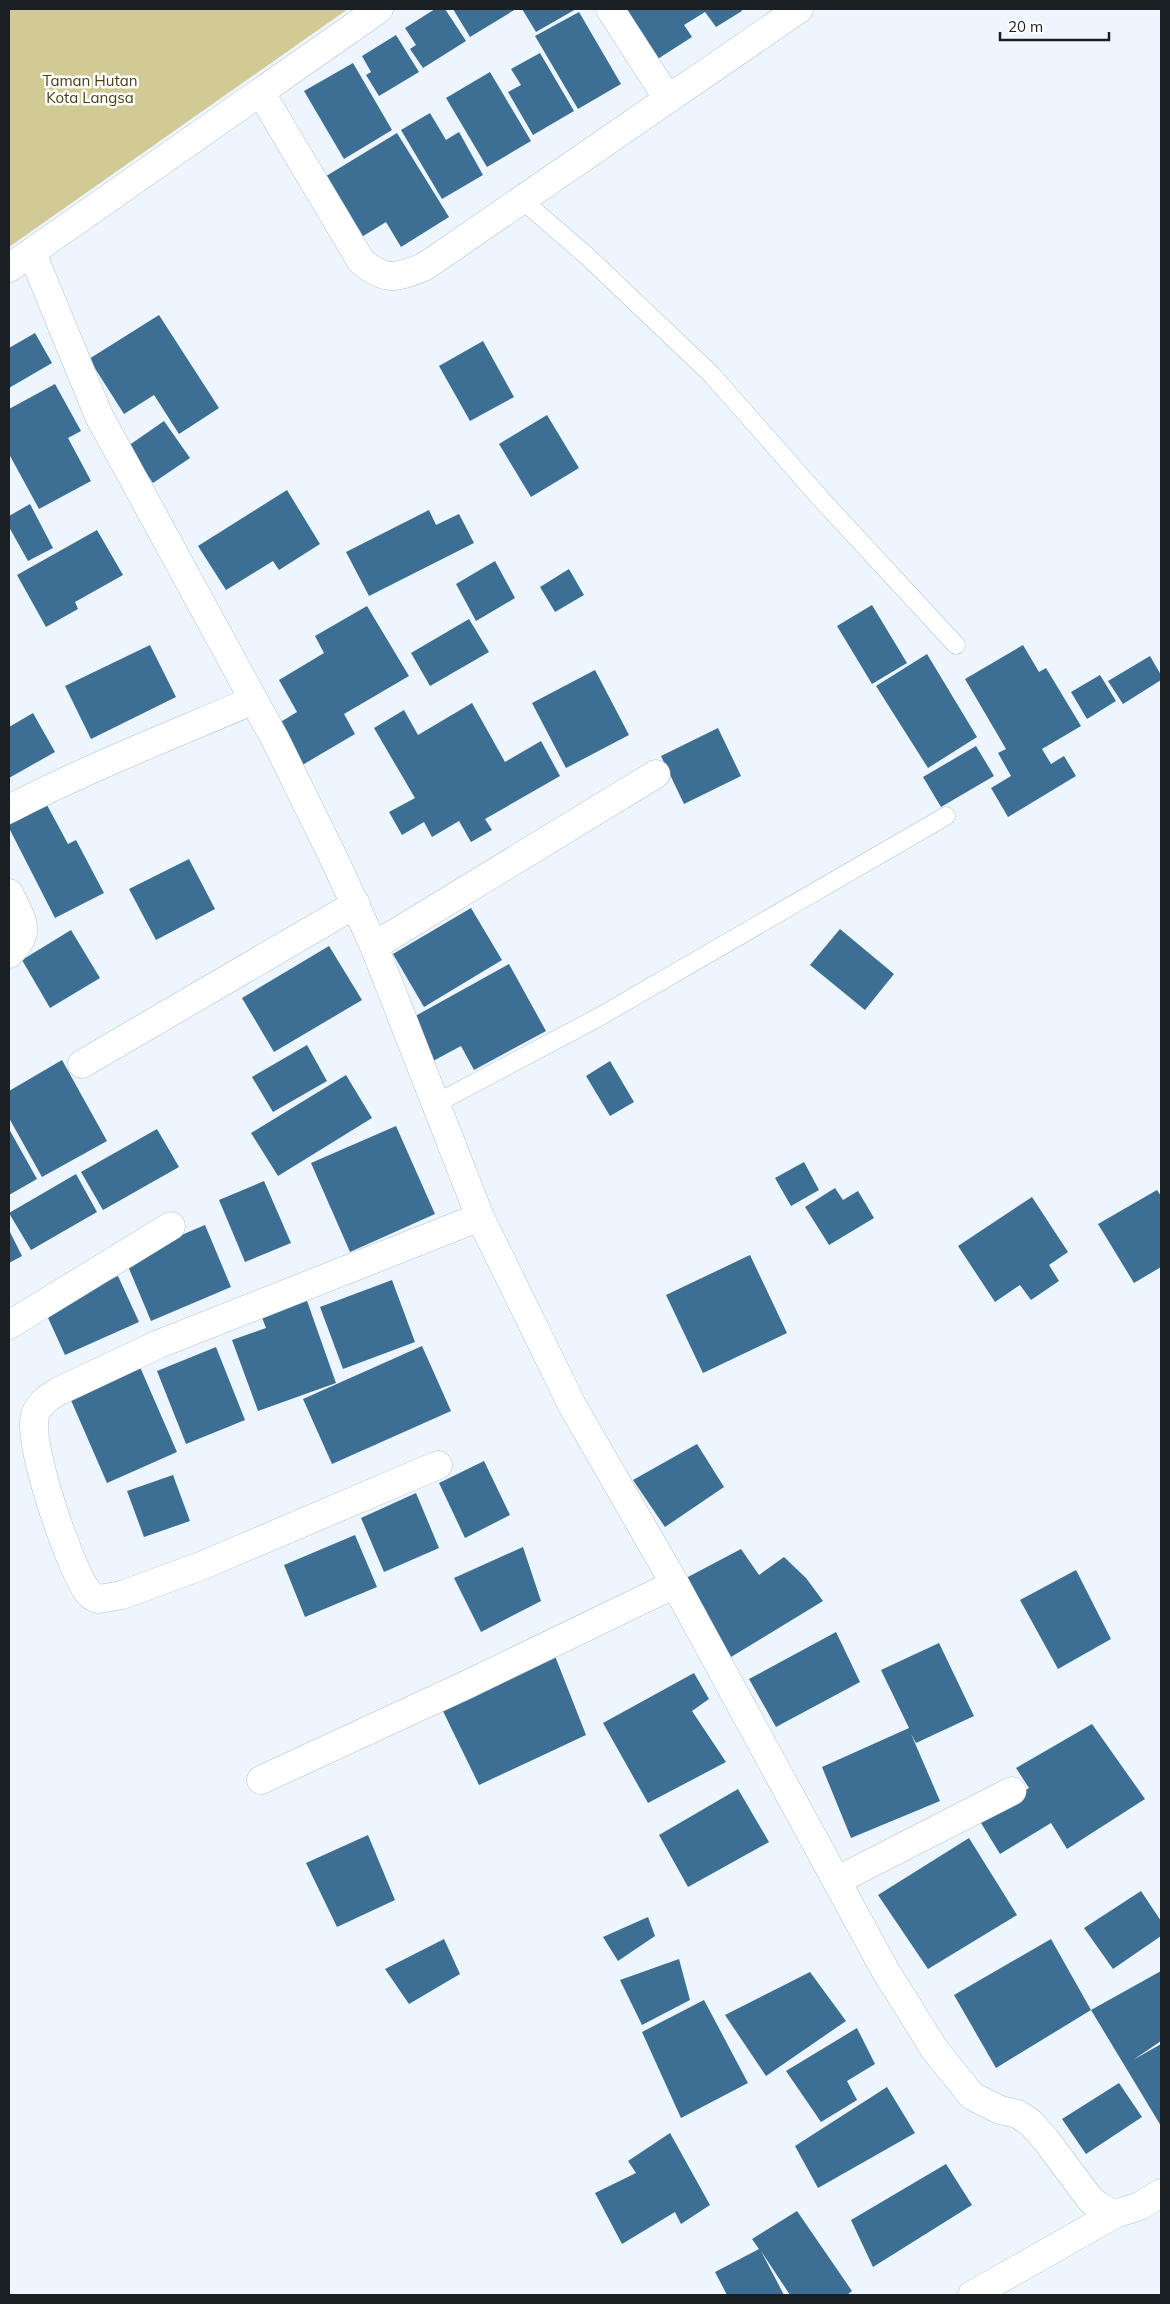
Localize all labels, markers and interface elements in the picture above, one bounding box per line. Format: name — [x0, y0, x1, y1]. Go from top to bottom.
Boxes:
scale bar — [1000, 10, 1109, 42]
text: 20 m — [1008, 17, 1043, 36]
park label: Taman Hutan Kota Langsa — [43, 71, 137, 107]

